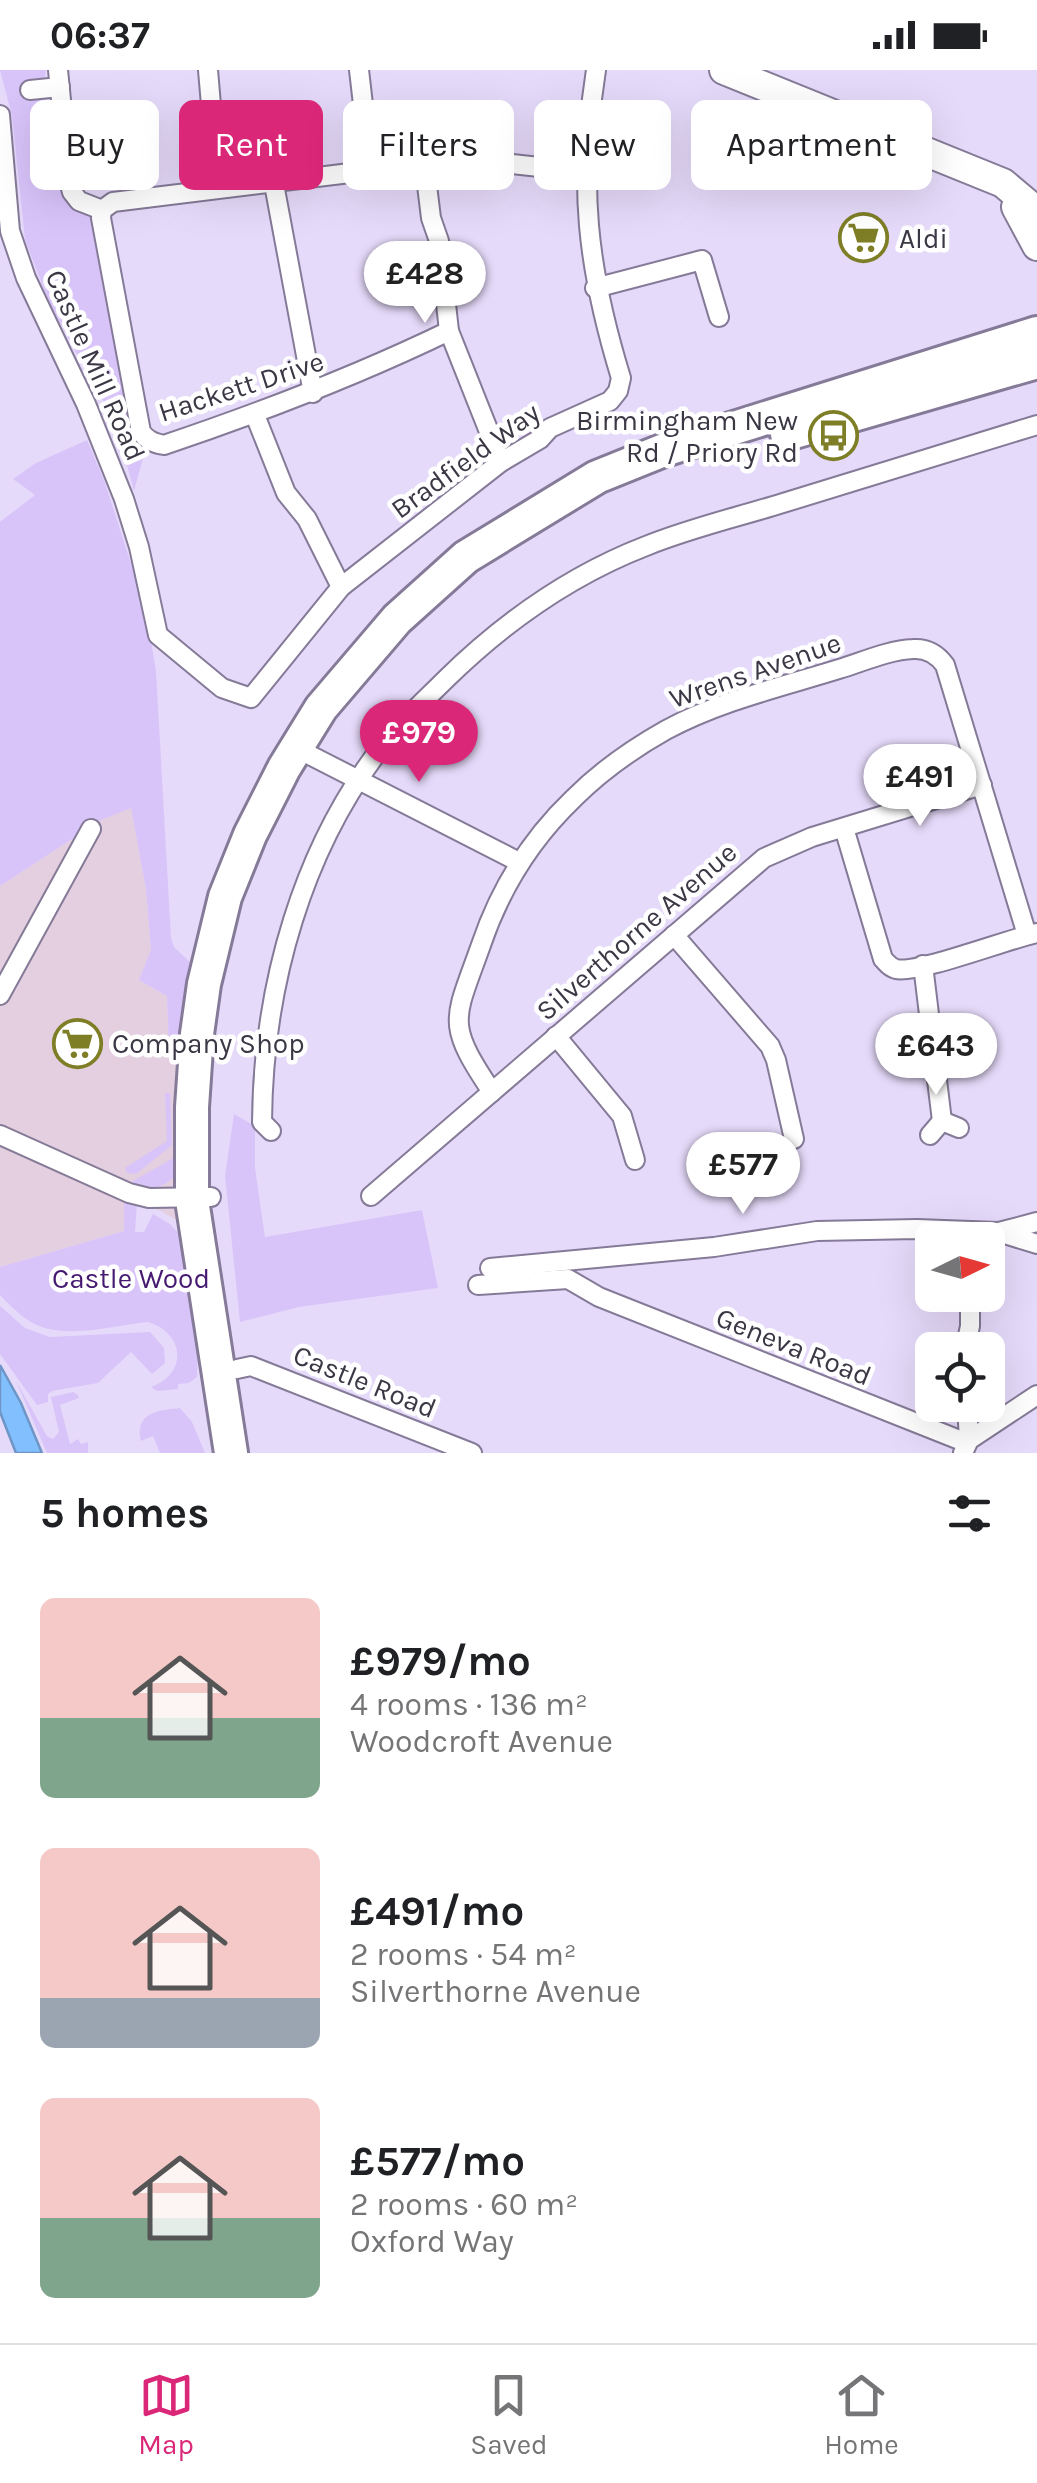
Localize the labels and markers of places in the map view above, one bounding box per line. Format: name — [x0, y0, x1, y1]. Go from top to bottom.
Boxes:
supermarket icon: Aldi — [838, 212, 890, 264]
place label: Aldi — [899, 222, 948, 255]
pin: £428 — [366, 241, 484, 326]
place label: Birmingham New Rd / Priory Rd — [576, 404, 798, 469]
bus stop icon: Birmingham New Rd / Priory Rd — [807, 410, 859, 462]
pin: £979 — [360, 700, 478, 785]
pin: £491 — [861, 744, 979, 829]
pin: £643 — [877, 1013, 995, 1098]
supermarket icon: Company Shop — [51, 1017, 103, 1069]
place label: Company Shop — [112, 1027, 305, 1060]
pin: £577 — [684, 1132, 802, 1217]

